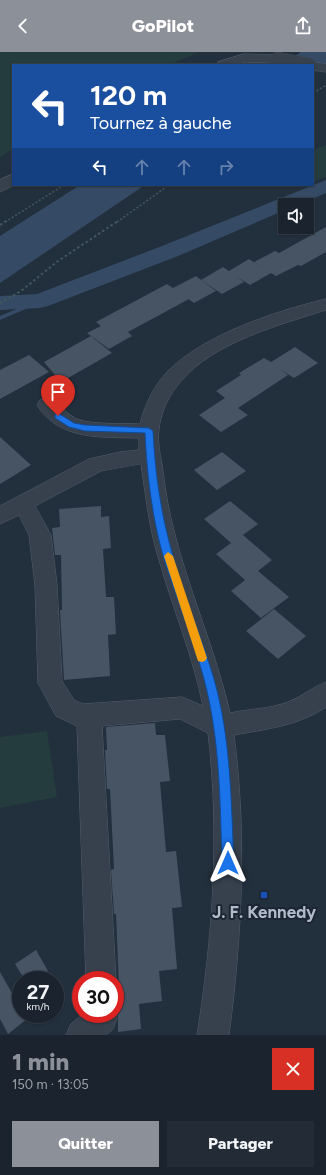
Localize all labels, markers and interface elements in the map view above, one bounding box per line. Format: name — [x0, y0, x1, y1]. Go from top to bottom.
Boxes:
icon: back — [12, 15, 34, 37]
text: GoPilot — [132, 15, 194, 37]
icon: share — [292, 15, 314, 37]
text: 120 m — [90, 78, 167, 112]
icon: left — [24, 80, 76, 132]
text: Tournez à gauche — [90, 112, 232, 134]
icon: left — [89, 156, 111, 178]
icon: ahead — [131, 156, 153, 178]
icon: ahead — [173, 156, 195, 178]
icon: right — [215, 156, 237, 178]
map controls — [278, 198, 314, 234]
button: sound — [278, 198, 314, 234]
pin — [41, 375, 75, 416]
icon: arrive — [47, 381, 69, 403]
position arrow — [207, 842, 249, 884]
marker: J. F. Kennedy — [259, 890, 269, 900]
place label: J. F. Kennedy — [212, 902, 316, 922]
speed limit sign: 30 — [72, 971, 124, 1023]
text: 27 — [27, 980, 49, 1004]
text: km/h — [27, 1000, 49, 1013]
text: 1 min — [12, 1047, 69, 1076]
button: close — [272, 1048, 314, 1090]
text: 150 m · 13:05 — [12, 1077, 89, 1092]
button: Quitter — [12, 1121, 159, 1167]
button: Partager — [167, 1121, 314, 1167]

